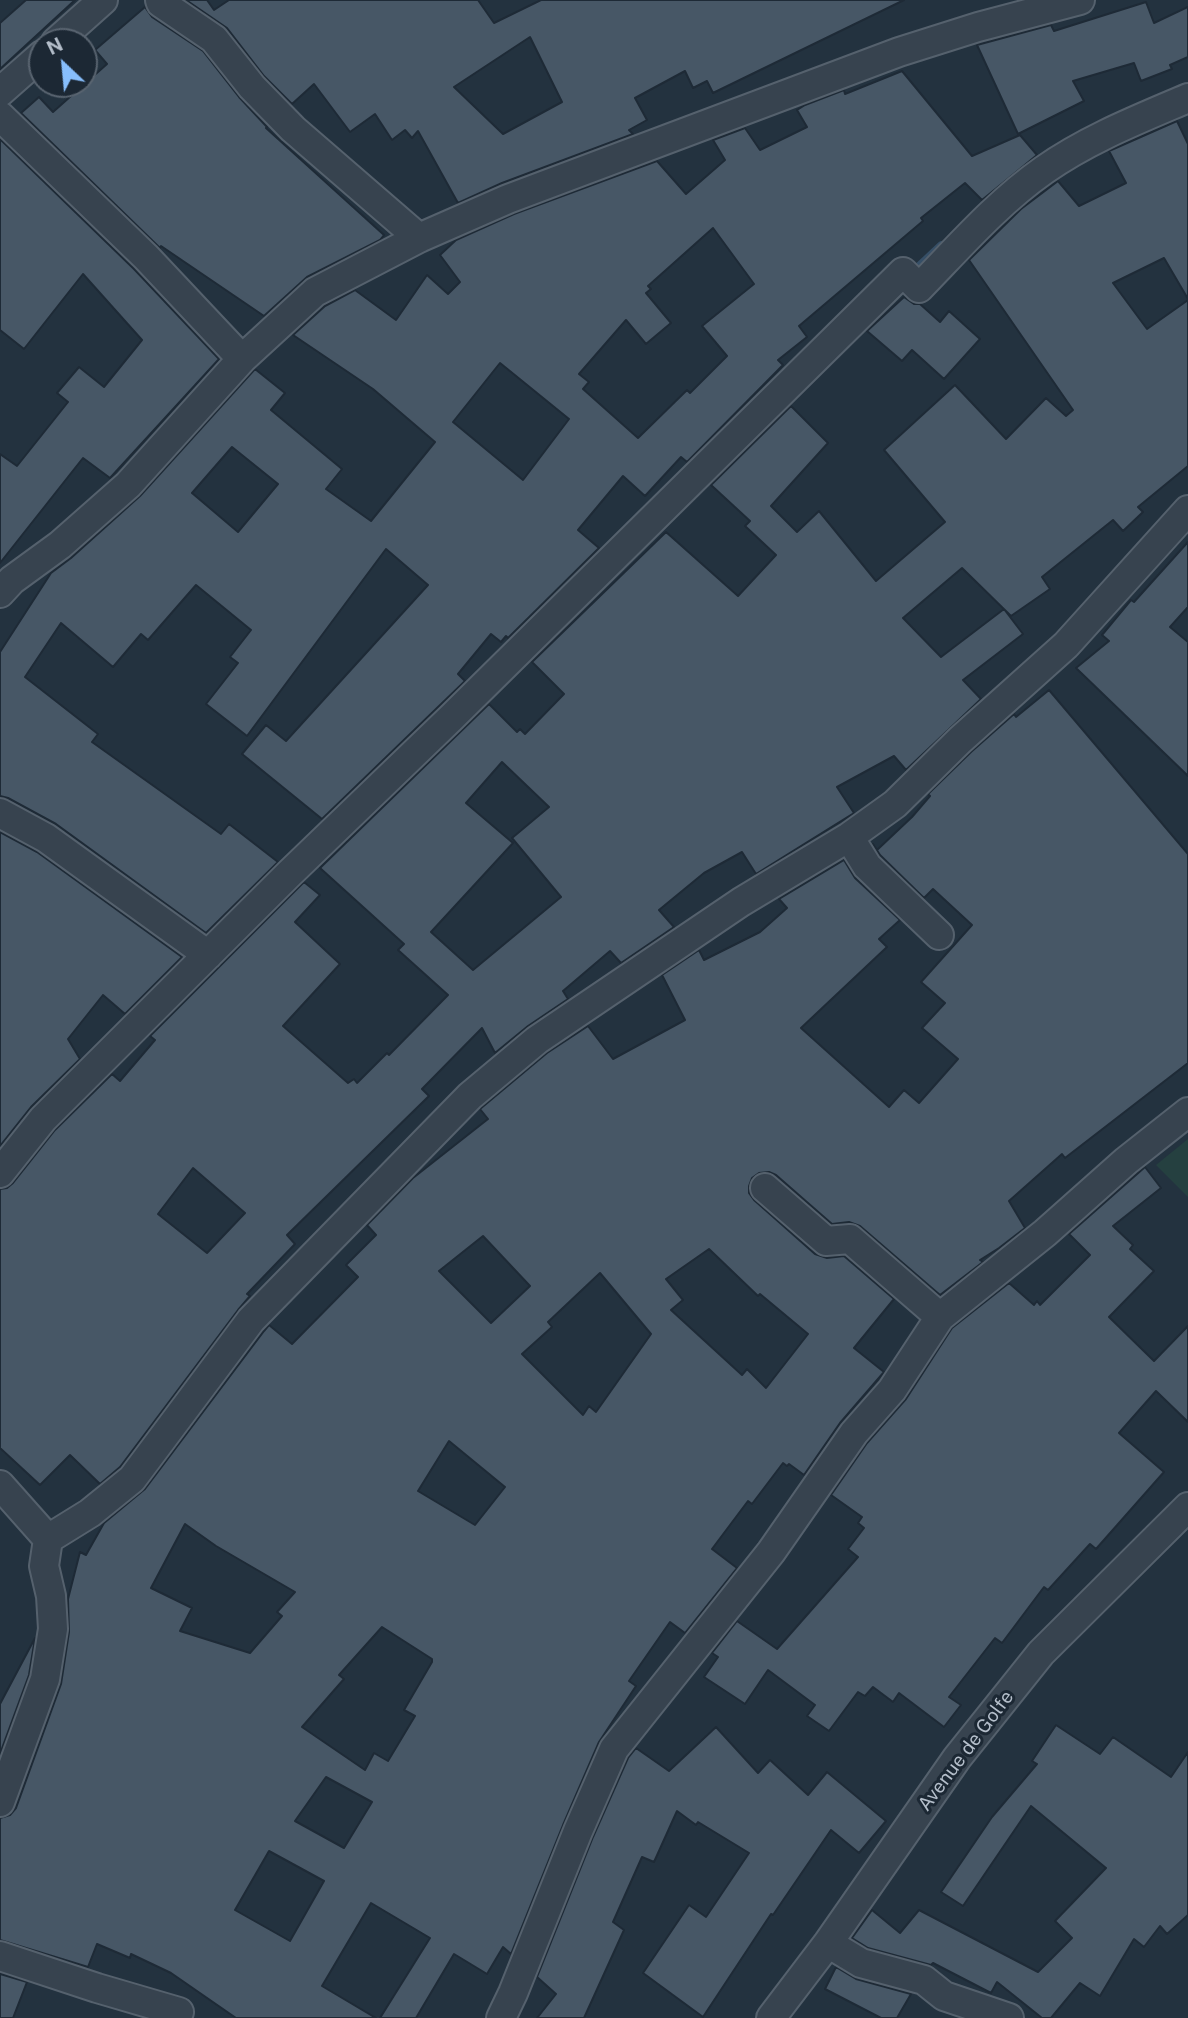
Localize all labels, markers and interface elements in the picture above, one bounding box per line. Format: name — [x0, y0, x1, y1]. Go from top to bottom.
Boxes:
north arrow — [28, 28, 98, 98]
text: N — [43, 33, 66, 59]
street label: Avenue de Golfe — [913, 1686, 1019, 1816]

